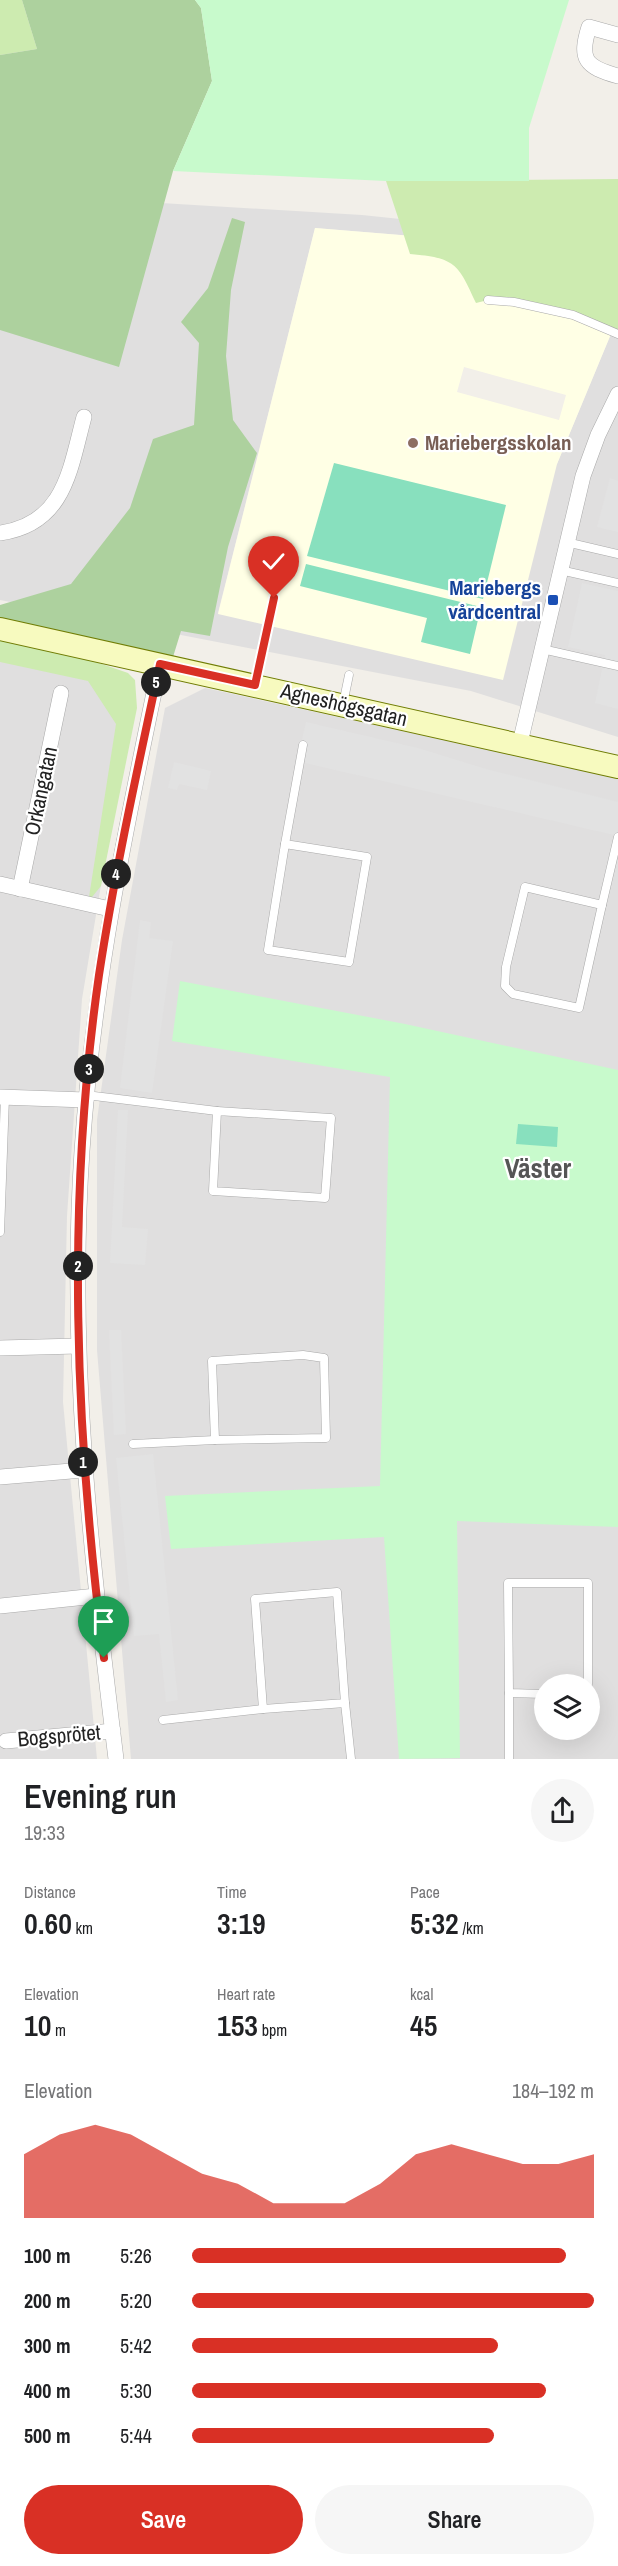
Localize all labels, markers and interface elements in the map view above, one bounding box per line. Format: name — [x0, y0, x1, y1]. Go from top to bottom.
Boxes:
place label: Mariebergsskolan — [425, 428, 571, 457]
marker: Mariebergsskolan — [406, 436, 420, 450]
pin — [248, 536, 299, 598]
icon: check — [257, 545, 290, 578]
place label: Mariebergs vårdcentral — [448, 573, 541, 626]
marker: Mariebergs vårdcentral — [546, 593, 560, 607]
pin: 5 — [141, 667, 171, 697]
text: 5 — [152, 671, 160, 693]
street label: Agneshögsgatan — [277, 676, 410, 733]
street label: Orkangatan — [17, 744, 64, 838]
pin: 4 — [101, 859, 131, 889]
text: 4 — [112, 863, 120, 885]
pin: 3 — [74, 1054, 104, 1084]
text: 3 — [85, 1058, 93, 1080]
district label: Väster — [505, 1150, 572, 1186]
pin: 2 — [63, 1251, 93, 1281]
text: 2 — [74, 1255, 82, 1277]
pin: 1 — [68, 1447, 98, 1477]
text: 1 — [79, 1451, 87, 1473]
pin — [78, 1596, 129, 1658]
icon: arrive — [87, 1605, 120, 1638]
map controls — [534, 1674, 600, 1740]
button: layers — [534, 1674, 600, 1740]
street label: Bogsprötet — [16, 1717, 102, 1754]
text: Evening run — [24, 1774, 177, 1818]
button: share — [531, 1779, 594, 1842]
text: 19:33 — [24, 1819, 65, 1846]
text: Distance — [24, 1881, 76, 1903]
text: Time — [217, 1881, 247, 1903]
text: Pace — [410, 1881, 440, 1903]
text: 0.60 — [24, 1903, 72, 1943]
text: 3:19 — [217, 1903, 266, 1943]
text: 5:32 — [410, 1903, 459, 1943]
text: km — [72, 1917, 93, 1939]
text: /km — [459, 1917, 484, 1939]
text: Elevation — [24, 1983, 79, 2005]
text: Heart rate — [217, 1983, 275, 2005]
text: kcal — [410, 1983, 433, 2005]
text: 10 — [24, 2005, 51, 2045]
text: 153 — [217, 2005, 258, 2045]
text: 45 — [410, 2005, 437, 2045]
text: m — [51, 2019, 66, 2041]
text: bpm — [258, 2019, 287, 2041]
text: Elevation — [24, 2077, 92, 2104]
text: 184–192 m — [512, 2077, 594, 2104]
text: 100 m — [24, 2242, 71, 2269]
text: 5:26 — [120, 2242, 152, 2269]
text: 200 m — [24, 2287, 71, 2314]
text: 5:20 — [120, 2287, 152, 2314]
text: 300 m — [24, 2332, 71, 2359]
text: 5:42 — [120, 2332, 152, 2359]
text: 400 m — [24, 2377, 71, 2404]
text: 5:30 — [120, 2377, 152, 2404]
text: 500 m — [24, 2422, 71, 2449]
text: 5:44 — [120, 2422, 152, 2449]
button: Save — [24, 2485, 303, 2554]
button: Share — [315, 2485, 594, 2554]

